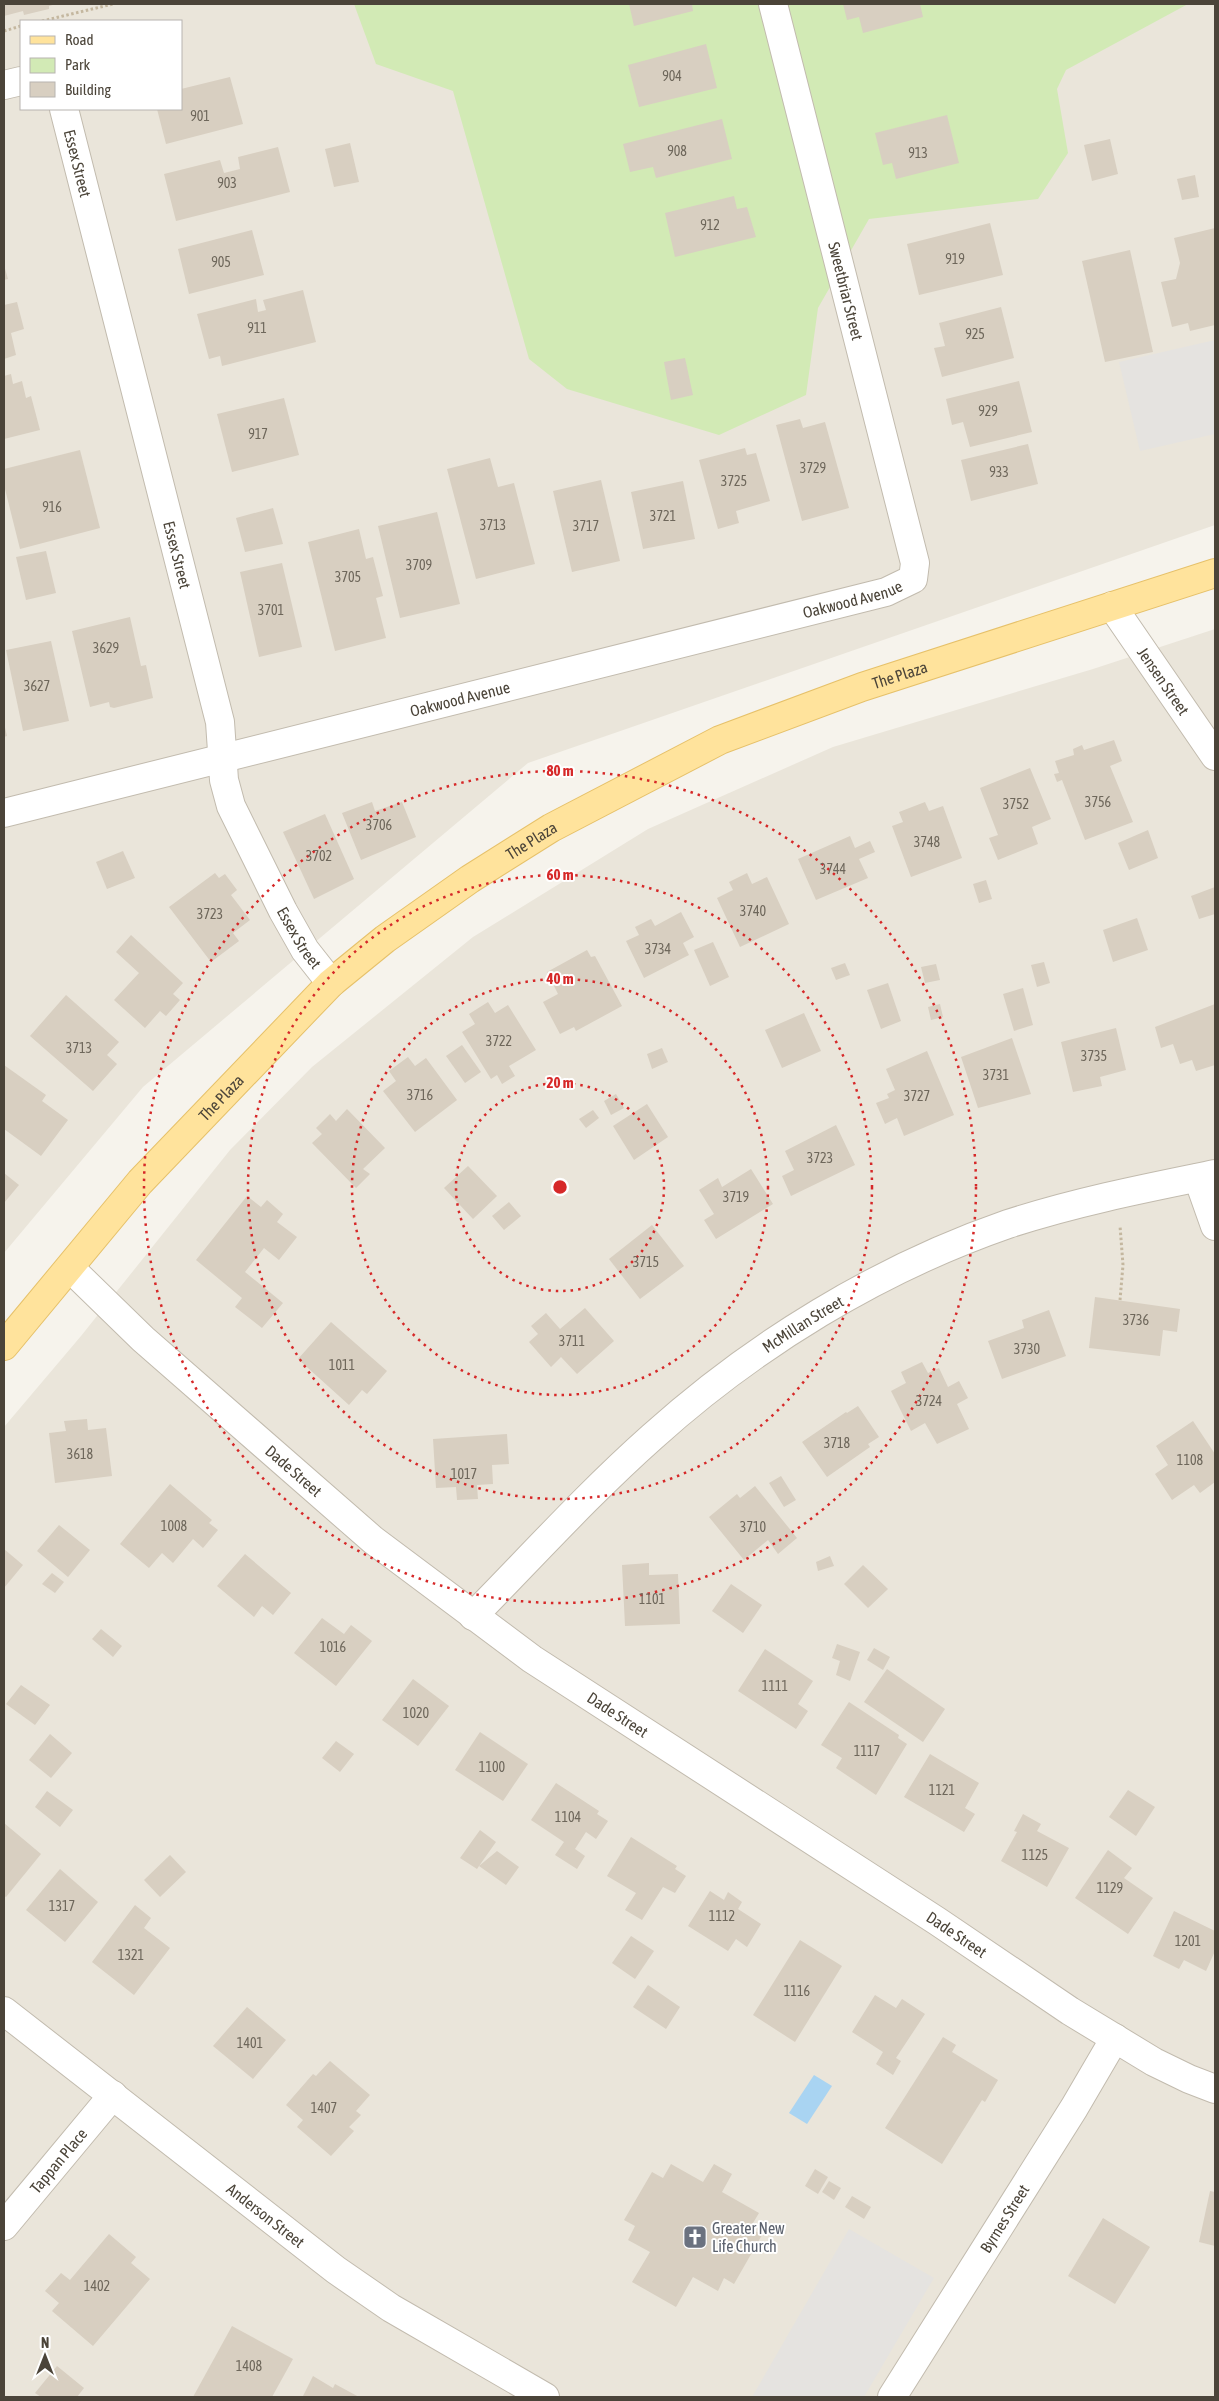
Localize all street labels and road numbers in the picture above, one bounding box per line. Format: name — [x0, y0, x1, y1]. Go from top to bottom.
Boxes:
street label: Essex Street — [61, 128, 95, 199]
street label: Sweetbriar Street — [825, 240, 867, 342]
street label: Essex Street — [160, 519, 195, 591]
street label: Oakwood Avenue — [801, 577, 905, 622]
street label: Jensen Street — [1134, 644, 1193, 719]
street label: The Plaza — [870, 658, 929, 692]
street label: Oakwood Avenue — [408, 678, 512, 720]
street label: The Plaza — [502, 818, 560, 863]
street label: Essex Street — [274, 904, 325, 972]
street label: The Plaza — [195, 1071, 247, 1124]
street label: McMillan Street — [759, 1292, 847, 1356]
street label: Dade Street — [262, 1441, 326, 1500]
street label: Dade Street — [584, 1688, 652, 1741]
street label: Dade Street — [923, 1908, 990, 1961]
street label: Tappan Place — [26, 2125, 90, 2197]
street label: Anderson Street — [223, 2179, 308, 2251]
street label: Byrnes Street — [976, 2181, 1033, 2256]

